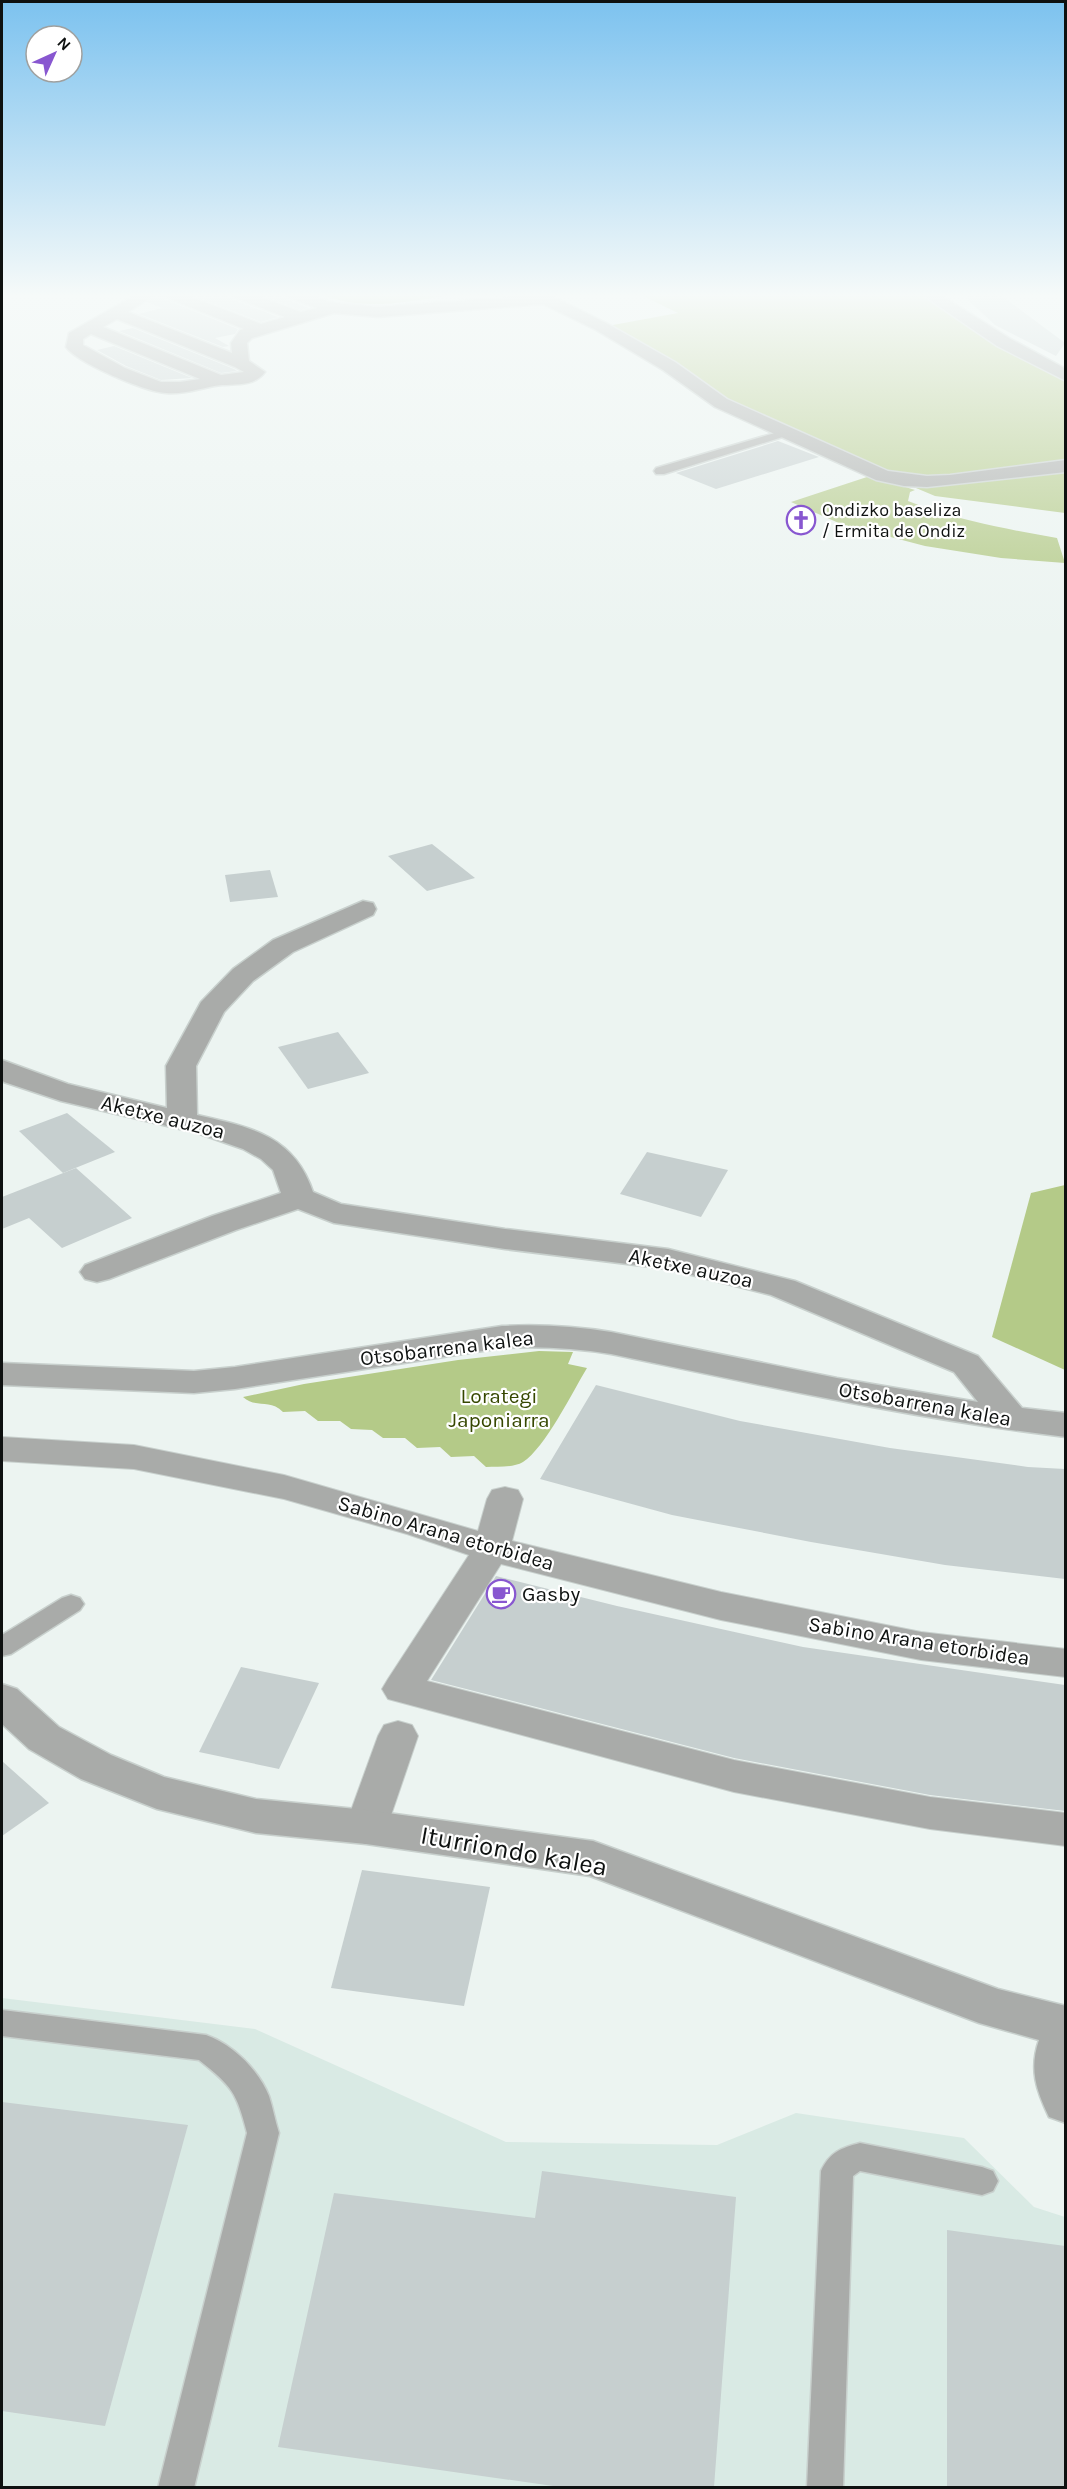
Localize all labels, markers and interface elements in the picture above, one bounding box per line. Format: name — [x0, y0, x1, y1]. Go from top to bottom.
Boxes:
north arrow — [24, 24, 84, 84]
text: N — [53, 33, 75, 55]
place label: Ondizko baseliza / Ermita de Ondiz — [822, 499, 965, 542]
church icon: Ondizko baseliza / Ermita de Ondiz — [785, 504, 817, 536]
street label: Aketxe auzoa — [99, 1090, 227, 1144]
street label: Aketxe auzoa — [627, 1243, 755, 1293]
street label: Otsobarrena kalea — [359, 1325, 535, 1371]
street label: Otsobarrena kalea — [837, 1377, 1013, 1431]
park label: Lorategi Japoniarra — [448, 1384, 550, 1432]
street label: Sabino Arana etorbidea — [335, 1491, 557, 1575]
cafe icon: Gasby — [485, 1578, 517, 1610]
place label: Gasby — [522, 1582, 581, 1606]
street label: Sabino Arana etorbidea — [807, 1612, 1031, 1670]
street label: Iturriondo kalea — [418, 1819, 610, 1883]

